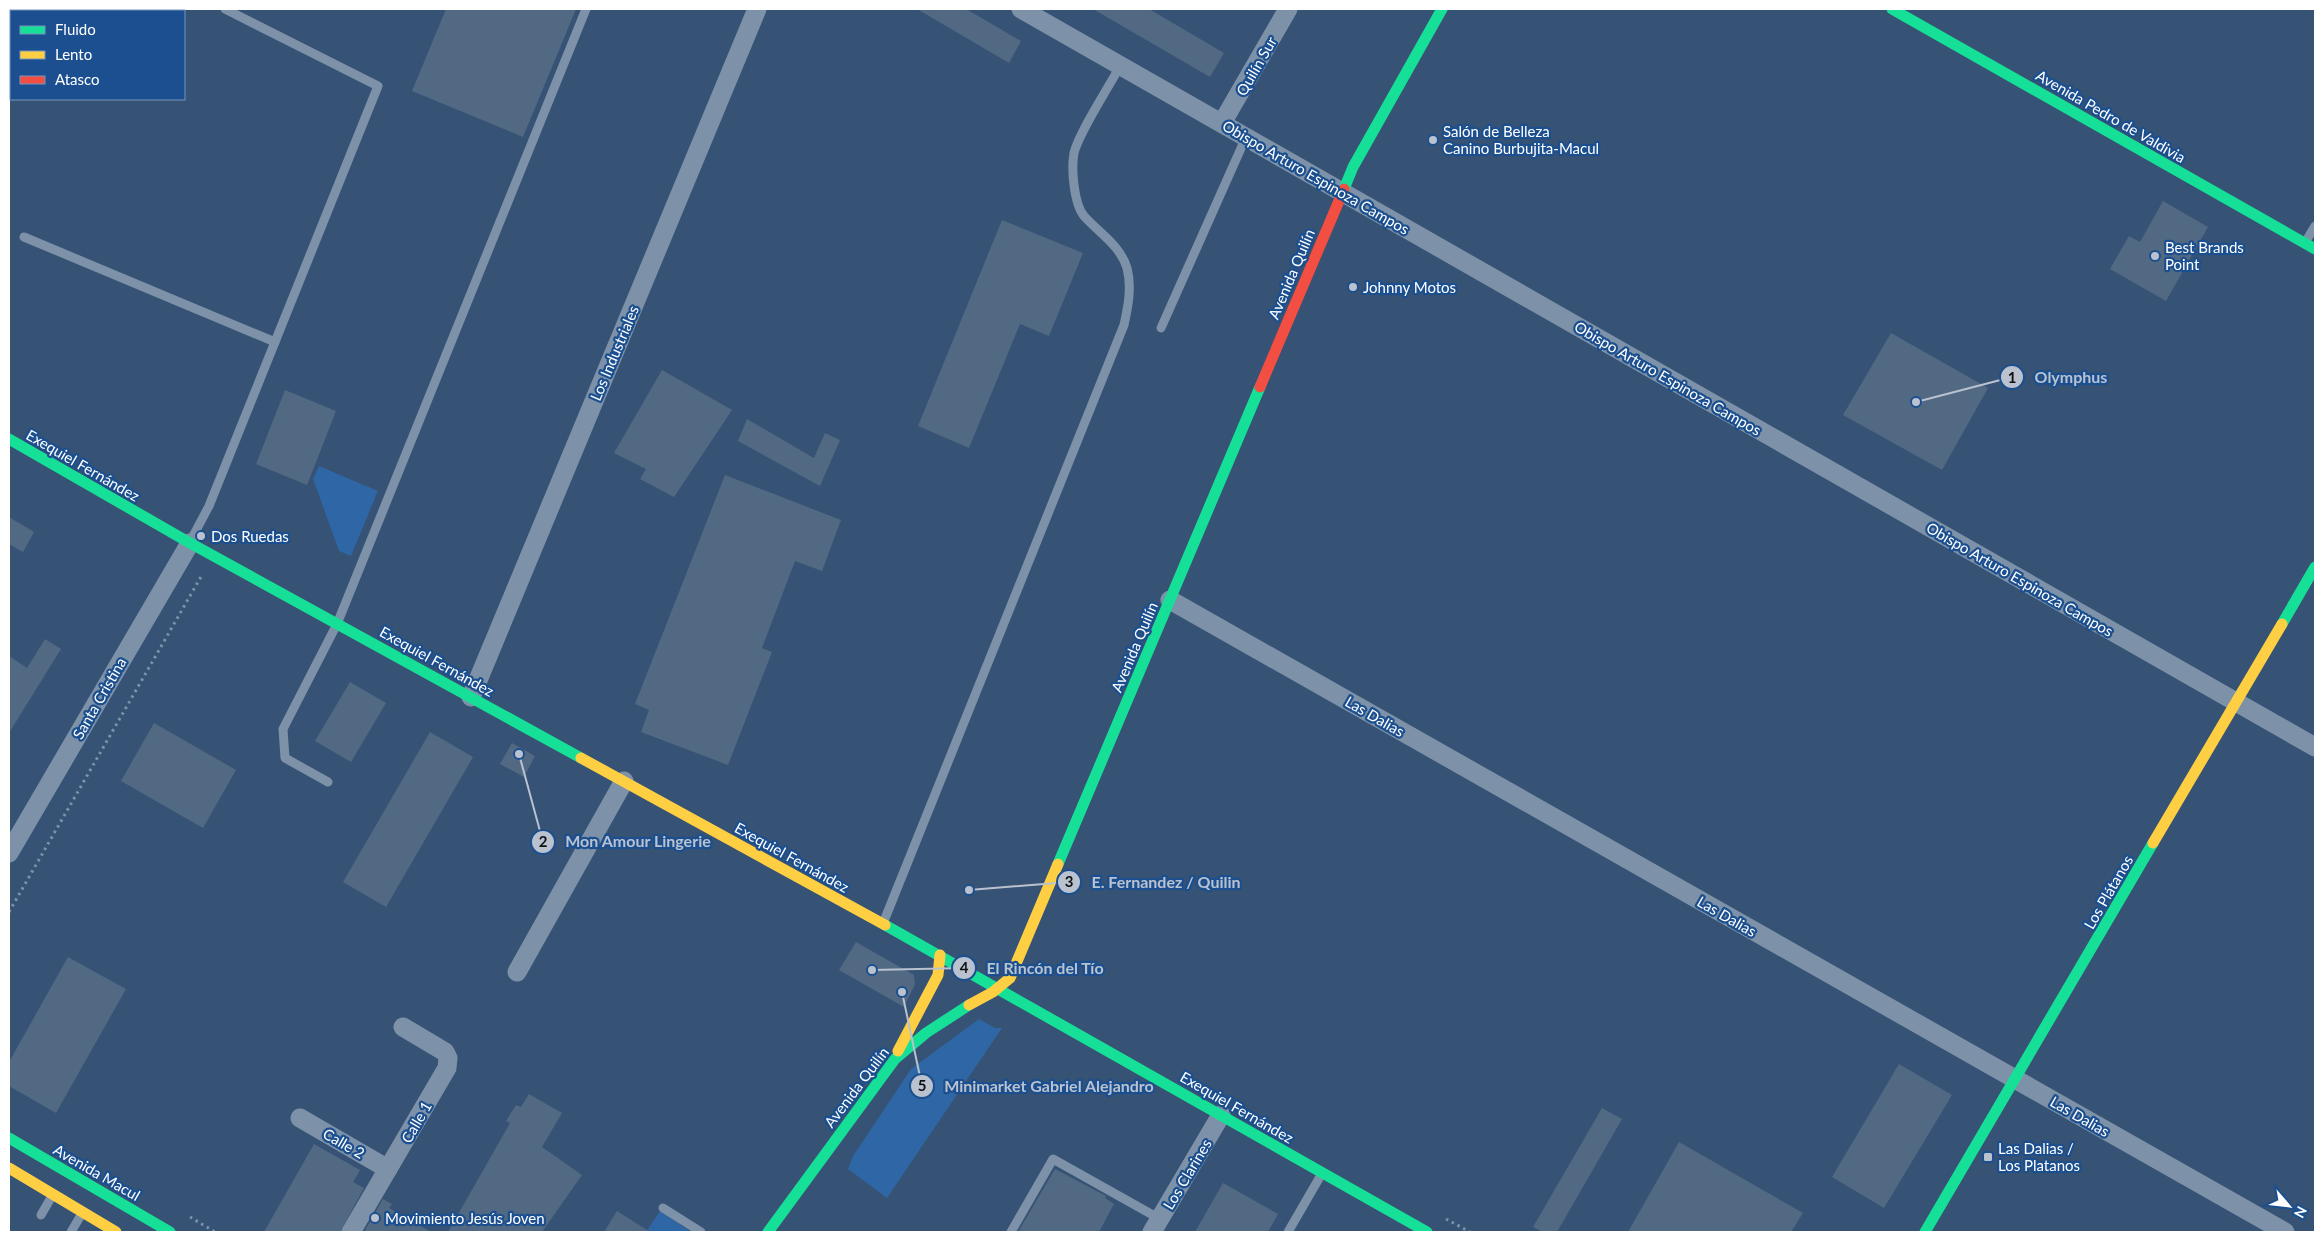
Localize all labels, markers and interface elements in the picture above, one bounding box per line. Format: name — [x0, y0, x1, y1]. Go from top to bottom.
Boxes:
legend — [10, 10, 185, 100]
text: Fluido — [55, 20, 96, 38]
street label: Quilín Sur — [1232, 33, 1280, 99]
text: Lento — [55, 45, 92, 63]
street label: Avenida Pedro de Valdivia — [2033, 66, 2189, 166]
text: Atasco — [55, 70, 100, 88]
street label: Obispo Arturo Espinoza Campos — [1219, 116, 1413, 238]
place label: Salón de Belleza Canino Burbujita-Macul — [1443, 122, 1599, 157]
marker: Salón de Belleza Canino Burbujita-Macul — [1427, 134, 1439, 146]
street label: Avenida Quilín — [1264, 226, 1318, 322]
place label: Best Brands Point — [2165, 238, 2244, 273]
marker: Best Brands Point — [2149, 250, 2161, 262]
place label: Johnny Motos — [1363, 278, 1456, 296]
marker: Johnny Motos — [1347, 281, 1359, 293]
street label: Los Industriales — [586, 303, 642, 403]
street label: Obispo Arturo Espinoza Campos — [1571, 317, 1765, 439]
callout: Olymphus — [1999, 362, 2117, 393]
text: Olymphus — [2035, 367, 2107, 386]
text: 1 — [2008, 368, 2016, 386]
street label: Exequiel Fernández — [23, 425, 143, 505]
street label: Obispo Arturo Espinoza Campos — [1923, 518, 2117, 640]
place label: Dos Ruedas — [211, 527, 289, 545]
marker: Dos Ruedas — [195, 530, 207, 542]
street label: Avenida Quilín — [1107, 599, 1161, 695]
street label: Exequiel Fernández — [377, 622, 497, 700]
street label: Santa Cristina — [68, 654, 130, 742]
street label: Las Dalias — [1342, 692, 1408, 740]
street label: Exequiel Fernández — [732, 818, 852, 896]
callout: Mon Amour Lingerie — [530, 826, 722, 857]
text: Mon Amour Lingerie — [565, 831, 711, 850]
text: 2 — [539, 832, 548, 850]
street label: Los Plátanos — [2080, 852, 2136, 932]
callout: E. Fernandez / Quilin — [1057, 867, 1251, 898]
text: 3 — [1065, 872, 1073, 890]
text: E. Fernandez / Quilin — [1091, 872, 1241, 891]
street label: Las Dalias — [1694, 892, 1760, 940]
callout: El Rincón del Tío — [951, 953, 1114, 984]
text: 4 — [960, 958, 969, 976]
text: El Rincón del Tío — [986, 958, 1104, 977]
street label: Avenida Quilín — [820, 1043, 892, 1131]
street label: Exequiel Fernández — [1177, 1067, 1297, 1147]
callout: Minimarket Gabriel Alejandro — [909, 1070, 1164, 1101]
text: 5 — [918, 1076, 926, 1094]
text: Minimarket Gabriel Alejandro — [944, 1076, 1154, 1095]
street label: Las Dalias — [2047, 1092, 2113, 1140]
street label: Calle 1 — [397, 1098, 435, 1146]
street label: Calle 2 — [320, 1124, 368, 1162]
street label: Los Clarines — [1159, 1136, 1215, 1212]
place label: Las Dalias / Los Platanos — [1998, 1139, 2080, 1174]
street label: Avenida Macul — [51, 1140, 143, 1204]
marker: Las Dalias / Los Platanos — [1982, 1151, 1994, 1163]
north arrow — [2264, 1181, 2314, 1231]
text: N — [2291, 1204, 2311, 1221]
place label: Movimiento Jesús Joven — [385, 1209, 545, 1227]
marker: Movimiento Jesús Joven — [369, 1212, 381, 1224]

